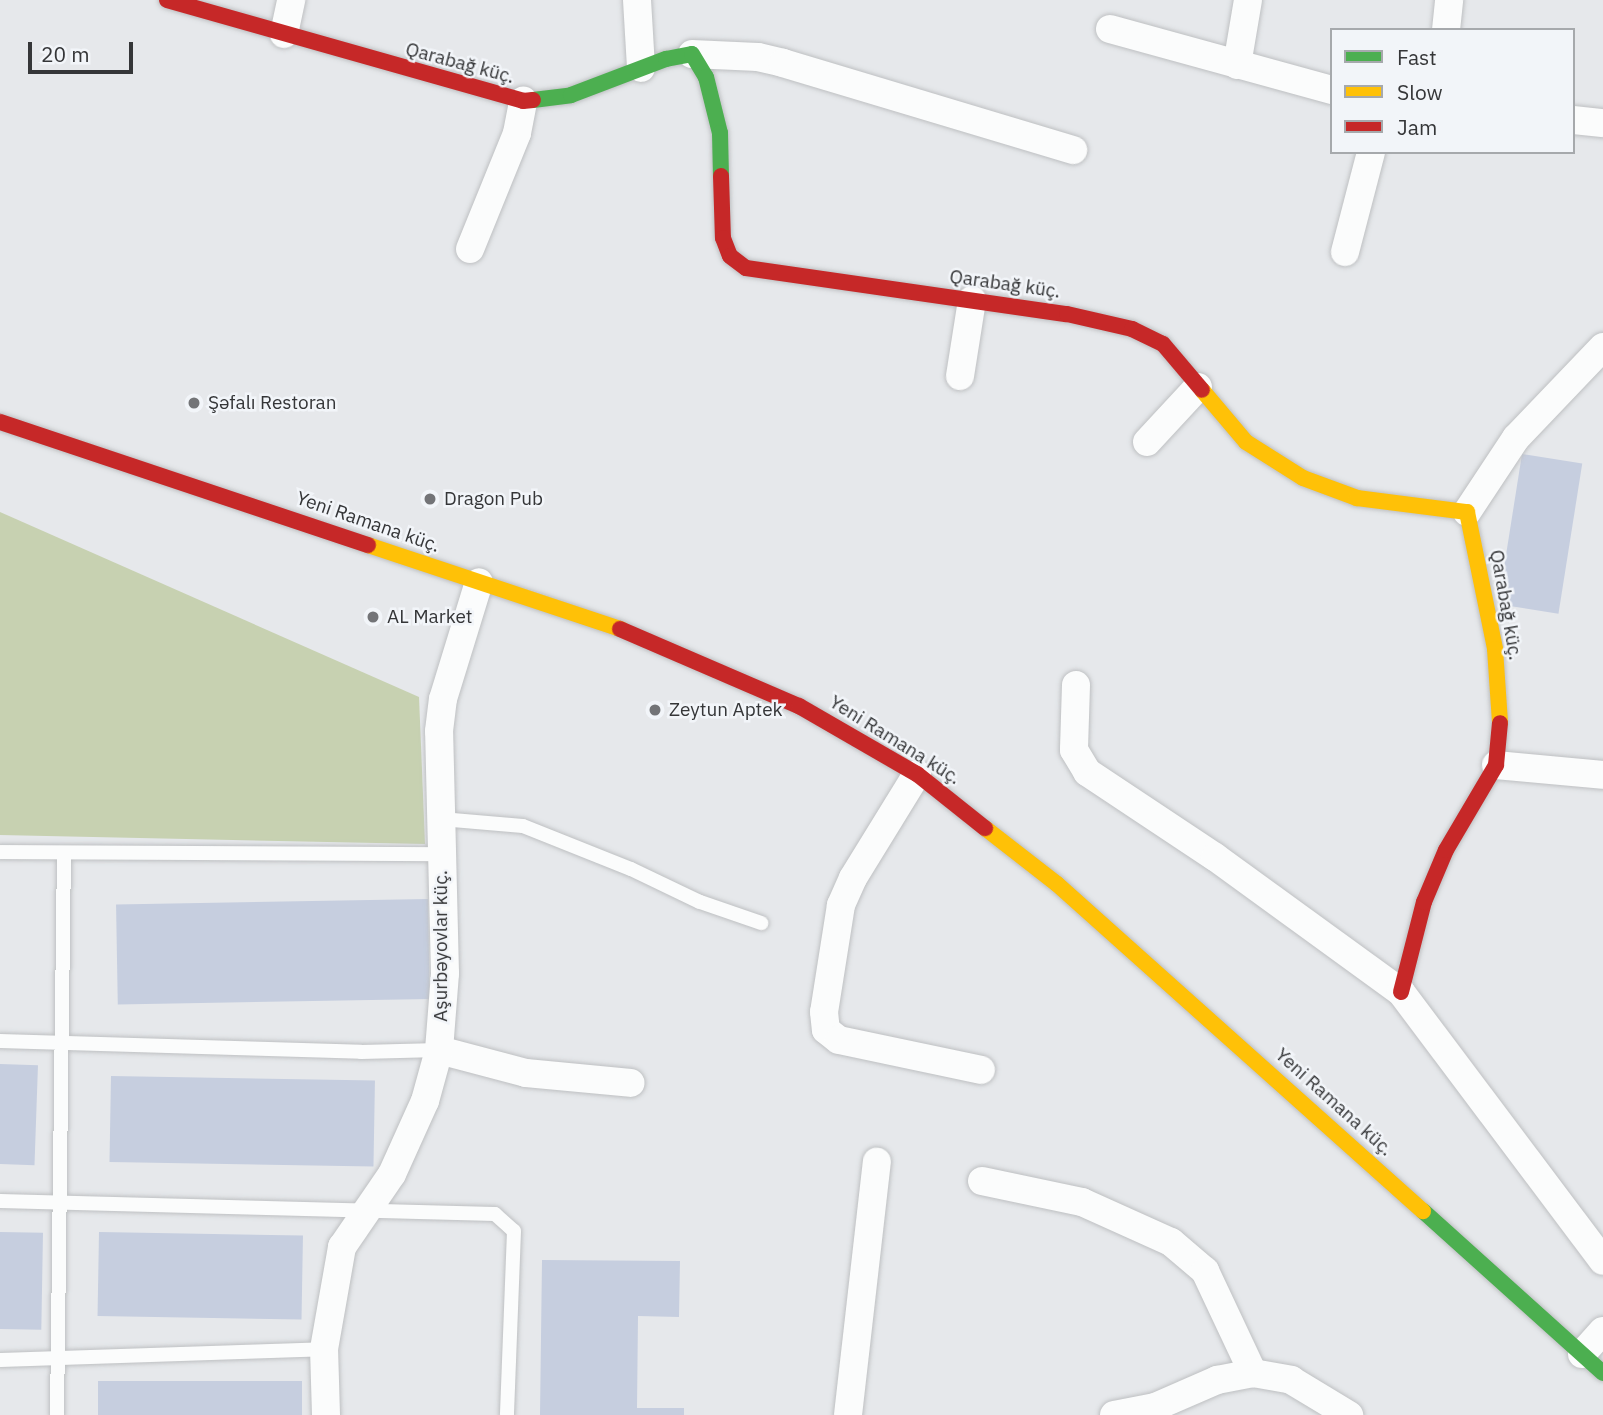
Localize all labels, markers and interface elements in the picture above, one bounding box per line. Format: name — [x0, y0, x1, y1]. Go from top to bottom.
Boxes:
scale bar — [32, 28, 136, 72]
legend — [1330, 28, 1575, 154]
street label: Qarabağ küç. — [403, 38, 517, 88]
text: 20 m — [41, 40, 90, 68]
text: Fast — [1397, 43, 1437, 71]
text: Slow — [1397, 78, 1443, 106]
text: Jam — [1397, 113, 1437, 141]
street label: Qarabağ küç. — [948, 265, 1062, 303]
place label: Şəfalı Restoran — [208, 392, 337, 414]
marker: Şəfalı Restoran — [186, 395, 202, 411]
street label: Yeni Ramana küç. — [293, 487, 443, 557]
place label: Dragon Pub — [444, 488, 543, 510]
marker: Dragon Pub — [422, 491, 438, 507]
street label: Qarabağ küç. — [1485, 548, 1527, 662]
place label: AL Market — [387, 606, 473, 628]
marker: AL Market — [365, 609, 381, 625]
street label: Yeni Ramana küç. — [825, 690, 965, 790]
place label: Zeytun Aptek — [669, 699, 783, 721]
marker: Zeytun Aptek — [647, 702, 663, 718]
street label: Aşurbəyovlar küç. — [430, 870, 452, 1022]
street label: Yeni Ramana küç. — [1270, 1043, 1398, 1161]

